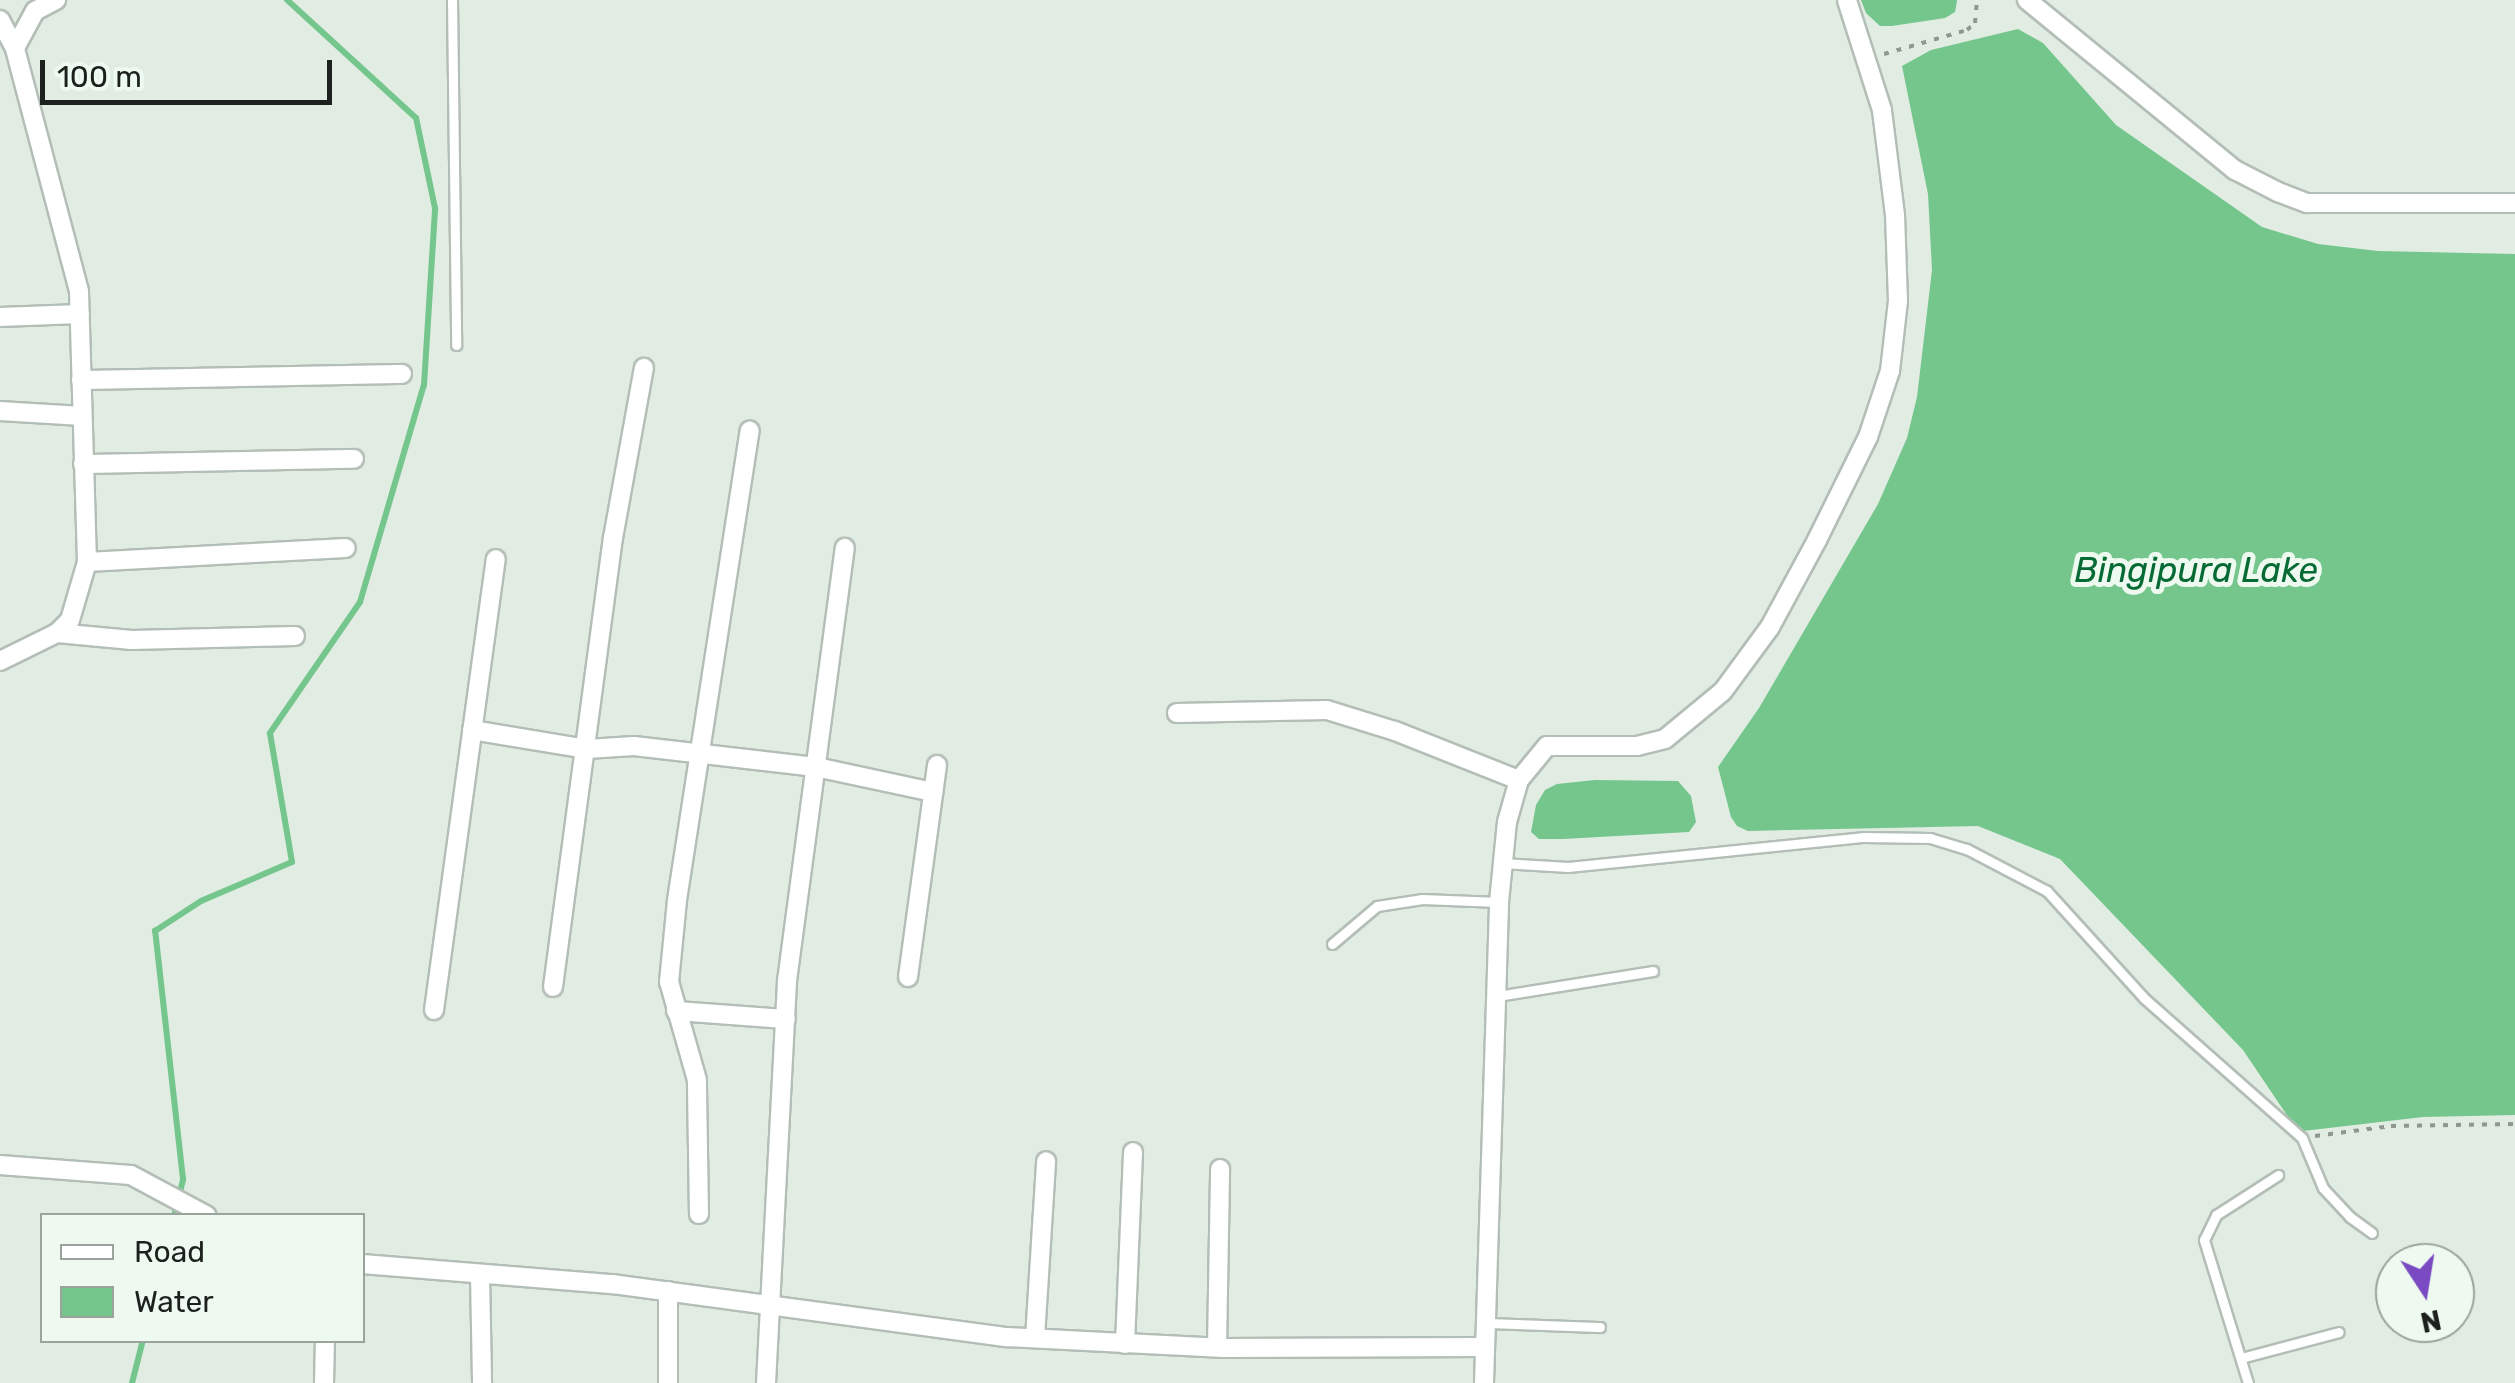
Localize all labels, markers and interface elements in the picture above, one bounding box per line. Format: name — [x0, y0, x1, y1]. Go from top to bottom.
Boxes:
scale bar — [45, 40, 338, 102]
text: 100 m — [57, 59, 142, 95]
water label: Bingipura Lake — [2074, 549, 2318, 591]
legend — [40, 1213, 365, 1343]
text: Road — [134, 1234, 205, 1270]
north arrow — [2375, 1243, 2475, 1343]
text: Water — [134, 1284, 214, 1320]
text: N — [2418, 1303, 2444, 1339]

